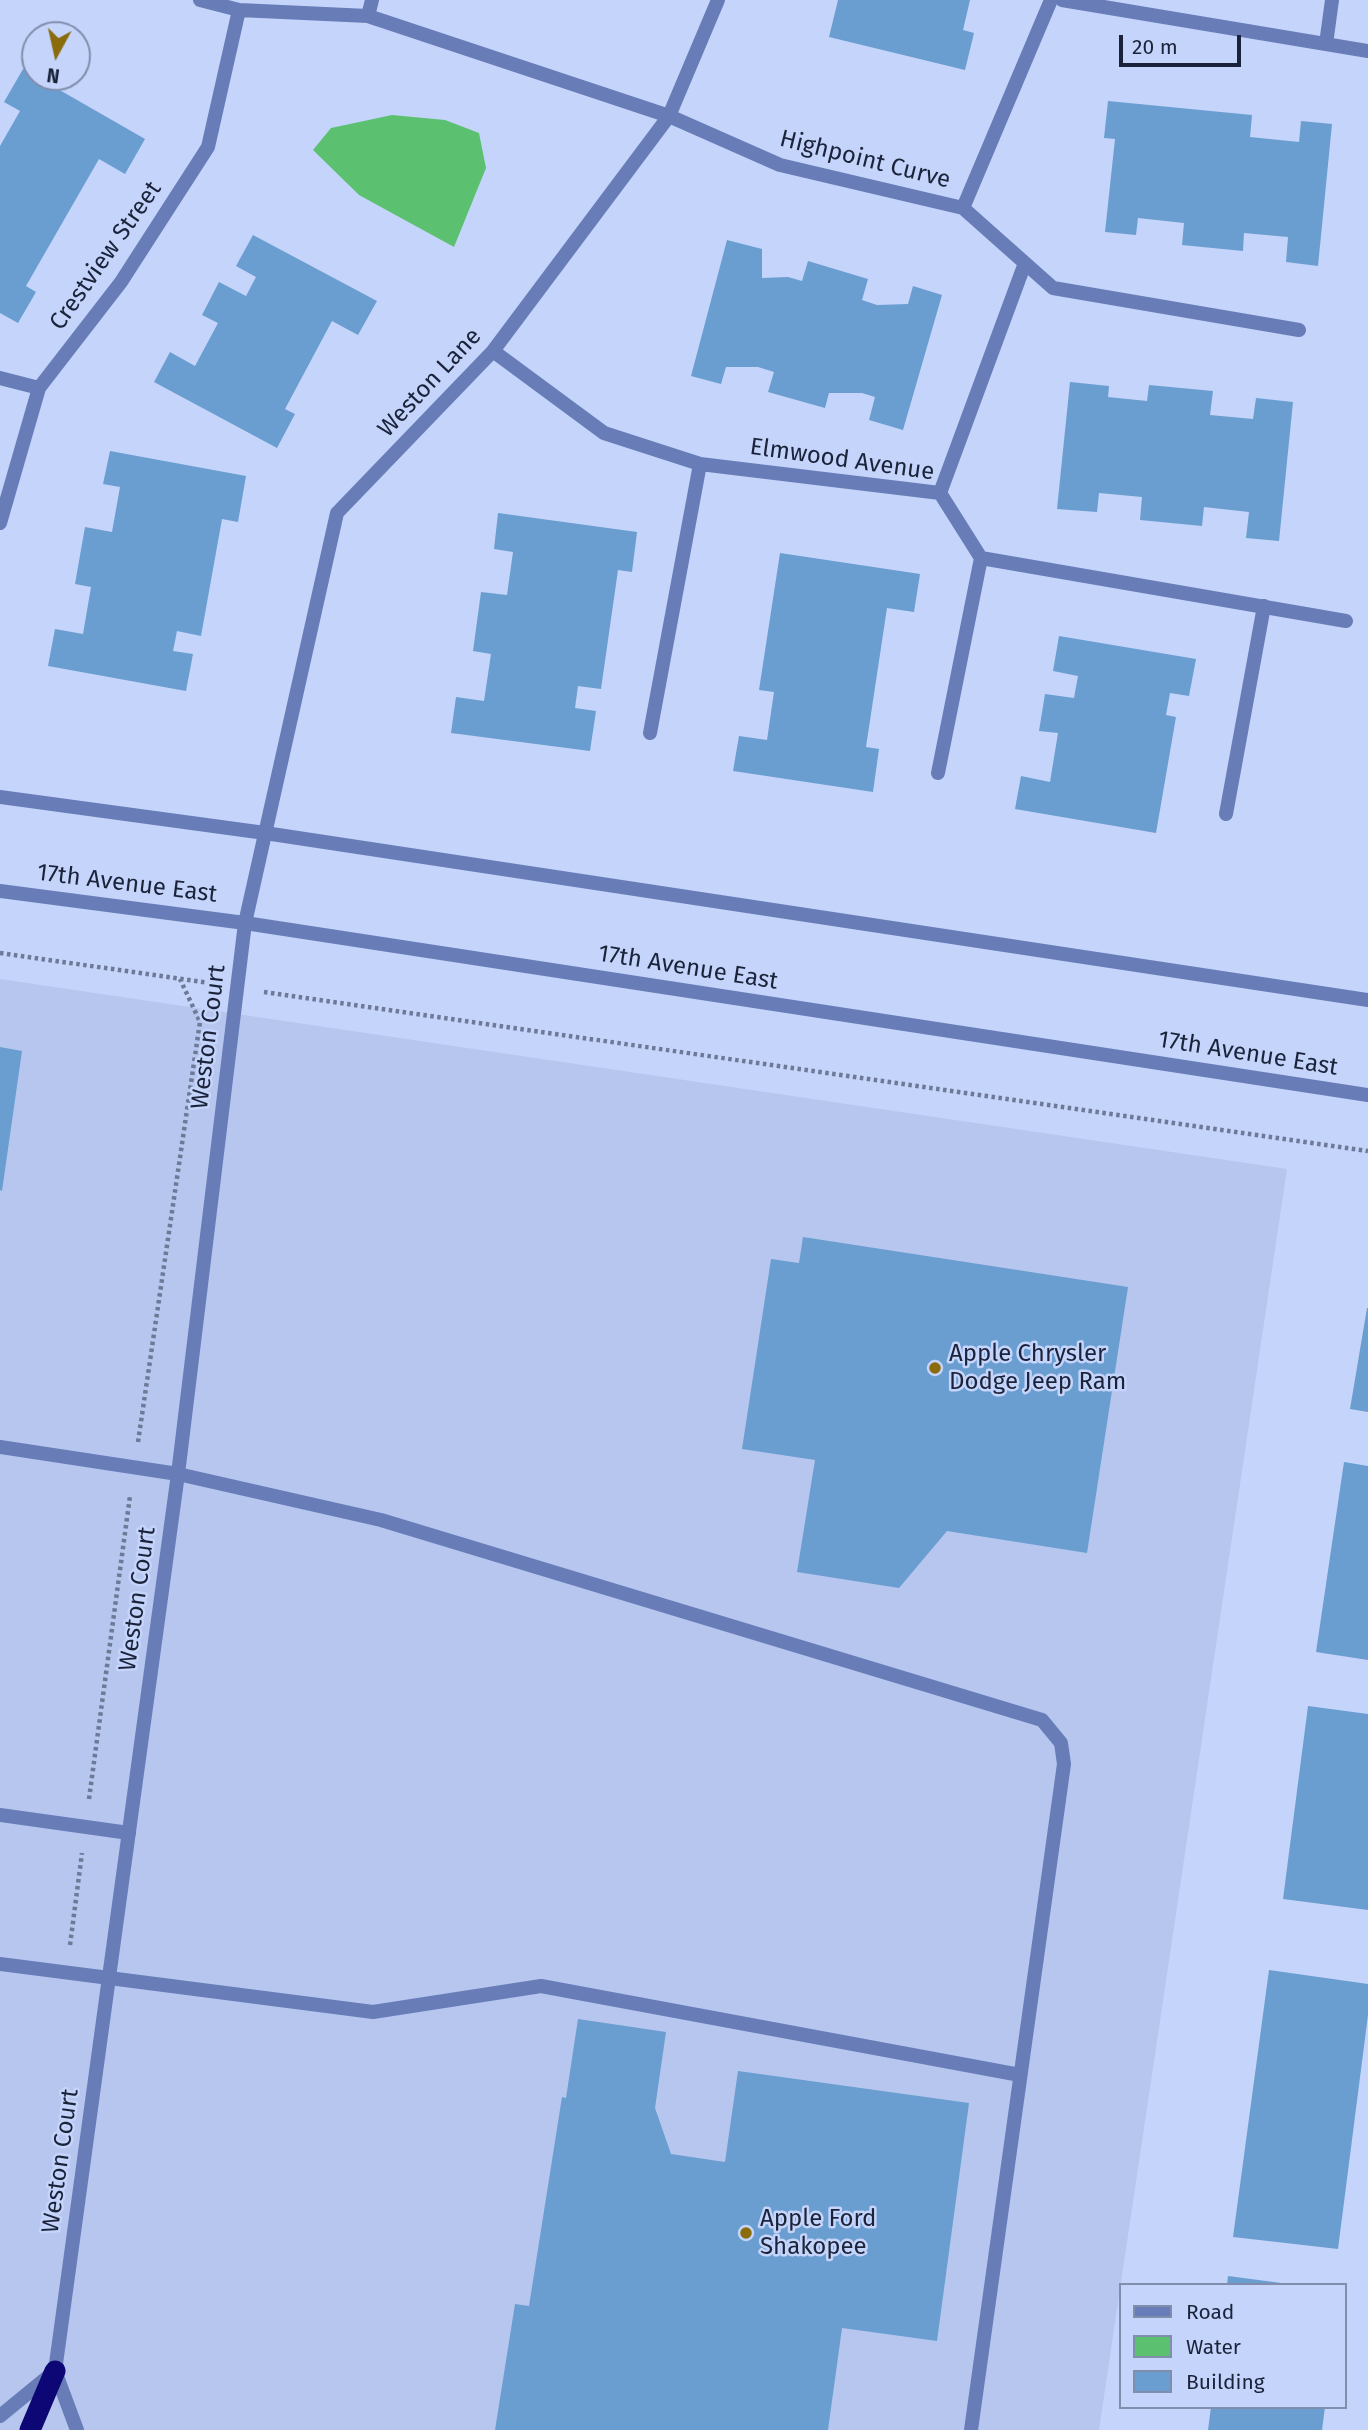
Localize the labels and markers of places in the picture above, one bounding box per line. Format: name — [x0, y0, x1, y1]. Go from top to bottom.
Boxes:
place label: Apple Chrysler Dodge Jeep Ram — [949, 1340, 1126, 1396]
marker: Apple Chrysler Dodge Jeep Ram — [927, 1360, 943, 1376]
place label: Apple Ford Shakopee — [760, 2205, 876, 2261]
marker: Apple Ford Shakopee — [738, 2225, 754, 2241]

